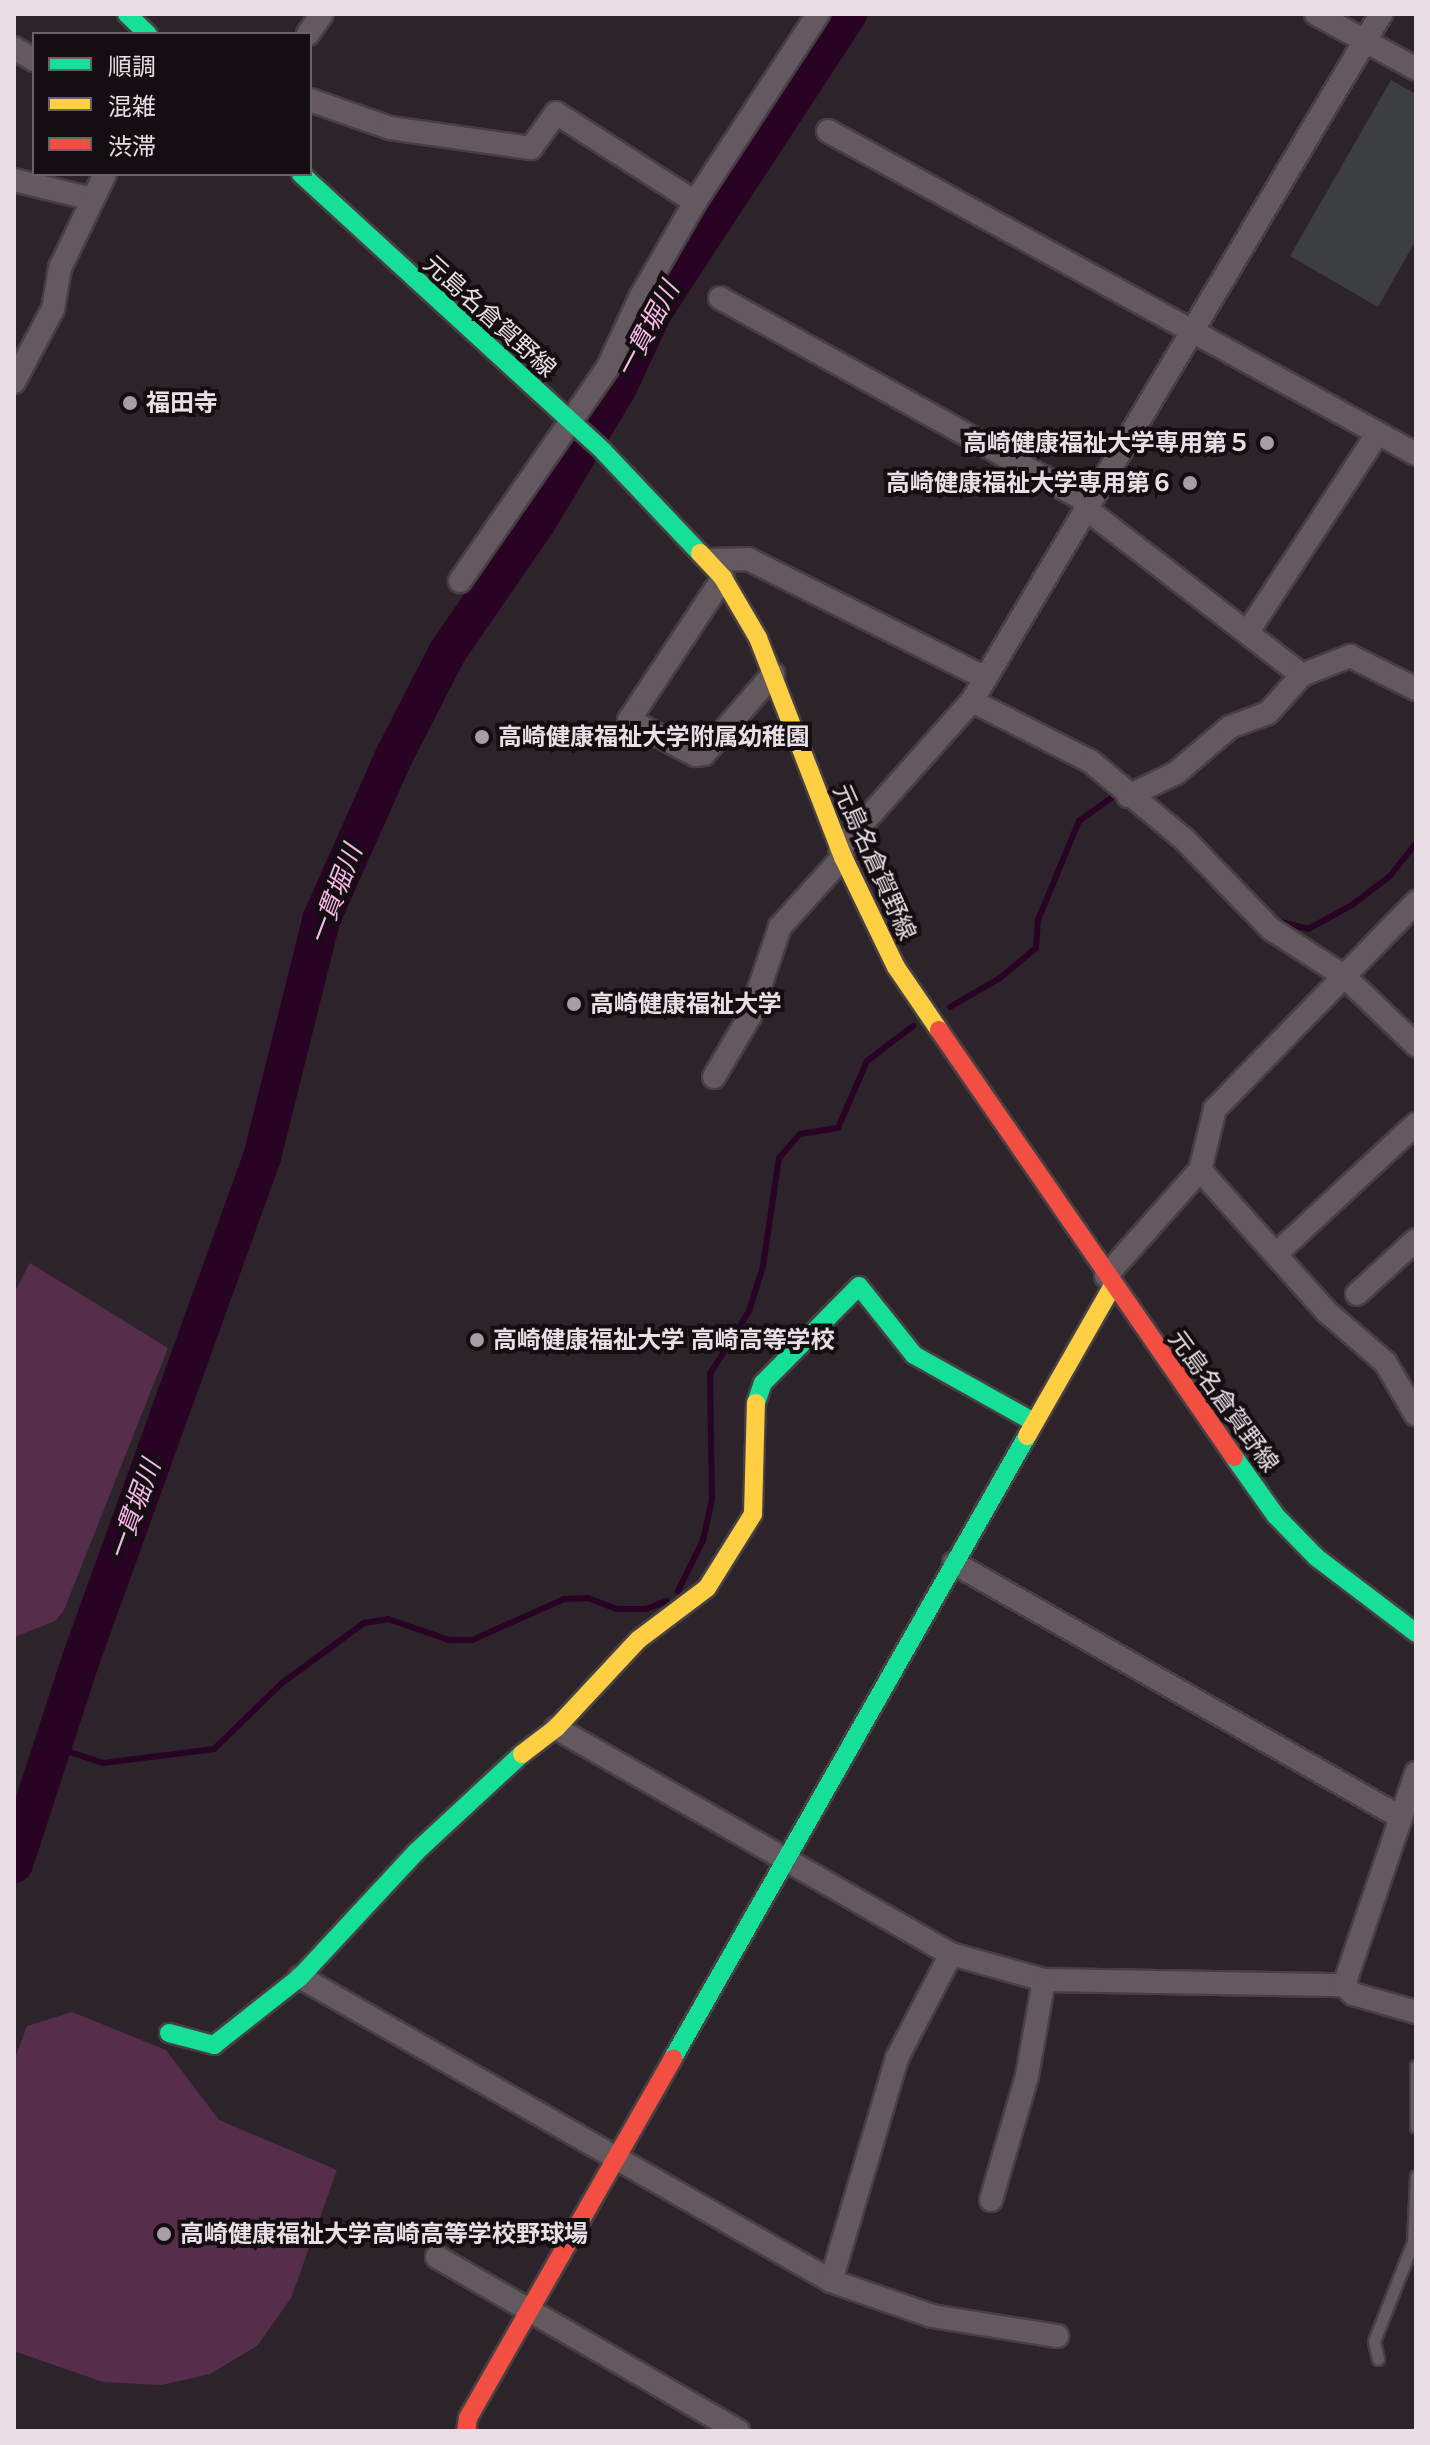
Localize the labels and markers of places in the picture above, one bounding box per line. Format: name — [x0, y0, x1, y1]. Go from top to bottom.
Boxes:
place label: 福田寺 — [146, 389, 218, 417]
marker: 福田寺 — [121, 394, 139, 412]
place label: 高崎健康福祉大学専用第５ — [963, 429, 1251, 457]
marker: 高崎健康福祉大学専用第５ — [1258, 434, 1276, 452]
place label: 高崎健康福祉大学専用第６ — [886, 469, 1174, 497]
marker: 高崎健康福祉大学専用第６ — [1181, 474, 1199, 492]
place label: 高崎健康福祉大学附属幼稚園 — [498, 723, 810, 751]
marker: 高崎健康福祉大学附属幼稚園 — [473, 728, 491, 746]
place label: 高崎健康福祉大学 — [590, 990, 782, 1018]
marker: 高崎健康福祉大学 — [565, 995, 583, 1013]
place label: 高崎健康福祉大学 高崎高等学校 — [493, 1326, 835, 1354]
marker: 高崎健康福祉大学 高崎高等学校 — [468, 1331, 486, 1349]
place label: 高崎健康福祉大学高崎高等学校野球場 — [180, 2220, 588, 2248]
marker: 高崎健康福祉大学高崎高等学校野球場 — [155, 2225, 173, 2243]

